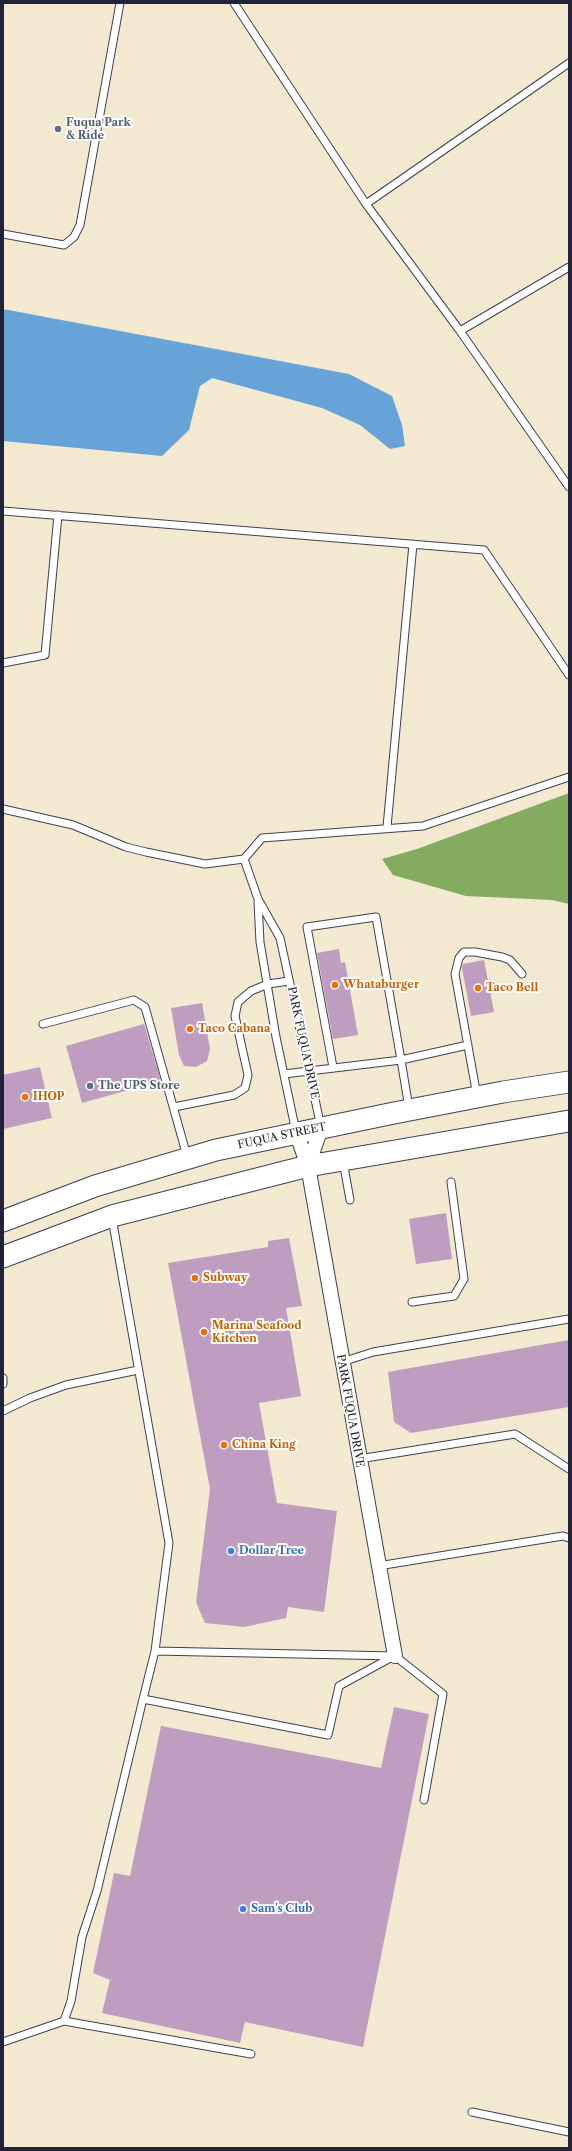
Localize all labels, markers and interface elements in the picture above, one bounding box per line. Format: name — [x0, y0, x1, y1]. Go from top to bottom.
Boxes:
place label: Fuqua Park & Ride — [66, 116, 131, 142]
marker: Fuqua Park & Ride — [53, 124, 63, 134]
place label: Whataburger — [343, 978, 419, 992]
marker: Whataburger — [330, 980, 340, 990]
place label: Taco Bell — [486, 981, 538, 995]
marker: Taco Bell — [473, 983, 483, 993]
street label: PARK FUQUA DRIVE — [285, 986, 321, 1100]
place label: Taco Cabana — [198, 1022, 270, 1036]
marker: Taco Cabana — [185, 1024, 195, 1034]
place label: The UPS Store — [98, 1079, 180, 1093]
marker: The UPS Store — [85, 1081, 95, 1091]
place label: IHOP — [33, 1090, 64, 1104]
marker: IHOP — [20, 1092, 30, 1102]
street label: FUQUA STREET — [237, 1120, 327, 1152]
place label: Subway — [203, 1271, 247, 1285]
marker: Subway — [190, 1273, 200, 1283]
place label: Marina Seafood Kitchen — [212, 1319, 302, 1345]
marker: Marina Seafood Kitchen — [199, 1327, 209, 1337]
street label: PARK FUQUA DRIVE — [334, 1353, 366, 1469]
place label: China King — [232, 1438, 296, 1452]
marker: China King — [219, 1440, 229, 1450]
place label: Dollar Tree — [239, 1544, 304, 1558]
marker: Dollar Tree — [226, 1546, 236, 1556]
place label: Sam's Club — [251, 1902, 312, 1916]
marker: Sam's Club — [238, 1904, 248, 1914]

